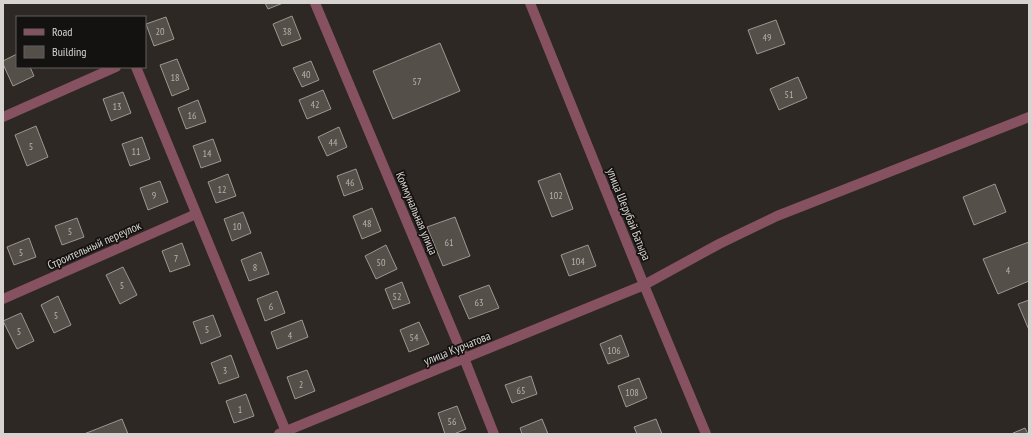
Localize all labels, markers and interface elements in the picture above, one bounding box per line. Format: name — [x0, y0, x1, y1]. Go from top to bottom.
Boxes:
legend — [16, 16, 146, 68]
text: Road — [52, 24, 72, 39]
house number: 20 — [156, 25, 165, 38]
house number: 38 — [283, 25, 292, 38]
house number: 49 — [763, 31, 772, 44]
text: Building — [52, 44, 87, 59]
house number: 40 — [302, 68, 311, 81]
house number: 18 — [171, 71, 180, 84]
house number: 57 — [413, 75, 422, 88]
house number: 51 — [785, 88, 794, 101]
house number: 42 — [311, 98, 320, 111]
house number: 13 — [113, 100, 122, 113]
house number: 16 — [188, 109, 197, 122]
house number: 44 — [329, 136, 338, 149]
house number: 5 — [29, 140, 33, 153]
house number: 11 — [132, 145, 141, 158]
house number: 14 — [203, 147, 212, 160]
street label: улица Шерубай Батыра — [604, 166, 654, 263]
street label: Коммунальная улица — [393, 169, 441, 257]
house number: 46 — [346, 176, 355, 189]
house number: 12 — [218, 183, 227, 196]
house number: 9 — [152, 189, 156, 202]
house number: 102 — [549, 189, 563, 202]
street label: Строительный переулок — [45, 217, 143, 272]
house number: 48 — [363, 217, 372, 230]
house number: 10 — [233, 220, 242, 233]
house number: 5 — [68, 225, 72, 238]
house number: 61 — [445, 236, 454, 249]
house number: 5 — [19, 246, 23, 259]
house number: 7 — [174, 252, 178, 265]
house number: 104 — [571, 255, 585, 268]
house number: 50 — [377, 256, 386, 269]
house number: 8 — [253, 261, 257, 274]
house number: 4 — [1006, 264, 1011, 277]
house number: 5 — [120, 279, 124, 292]
house number: 52 — [393, 290, 402, 303]
house number: 63 — [475, 296, 484, 309]
house number: 6 — [269, 300, 274, 313]
house number: 5 — [54, 309, 58, 322]
house number: 5 — [205, 323, 209, 336]
house number: 5 — [17, 325, 21, 338]
street label: улица Курчатова — [421, 328, 493, 368]
house number: 4 — [288, 329, 293, 342]
house number: 54 — [410, 331, 419, 344]
house number: 106 — [607, 344, 621, 357]
house number: 3 — [223, 364, 227, 377]
house number: 2 — [299, 378, 303, 391]
house number: 65 — [517, 384, 526, 397]
house number: 108 — [625, 386, 639, 399]
house number: 1 — [238, 403, 242, 416]
house number: 56 — [448, 415, 457, 428]

